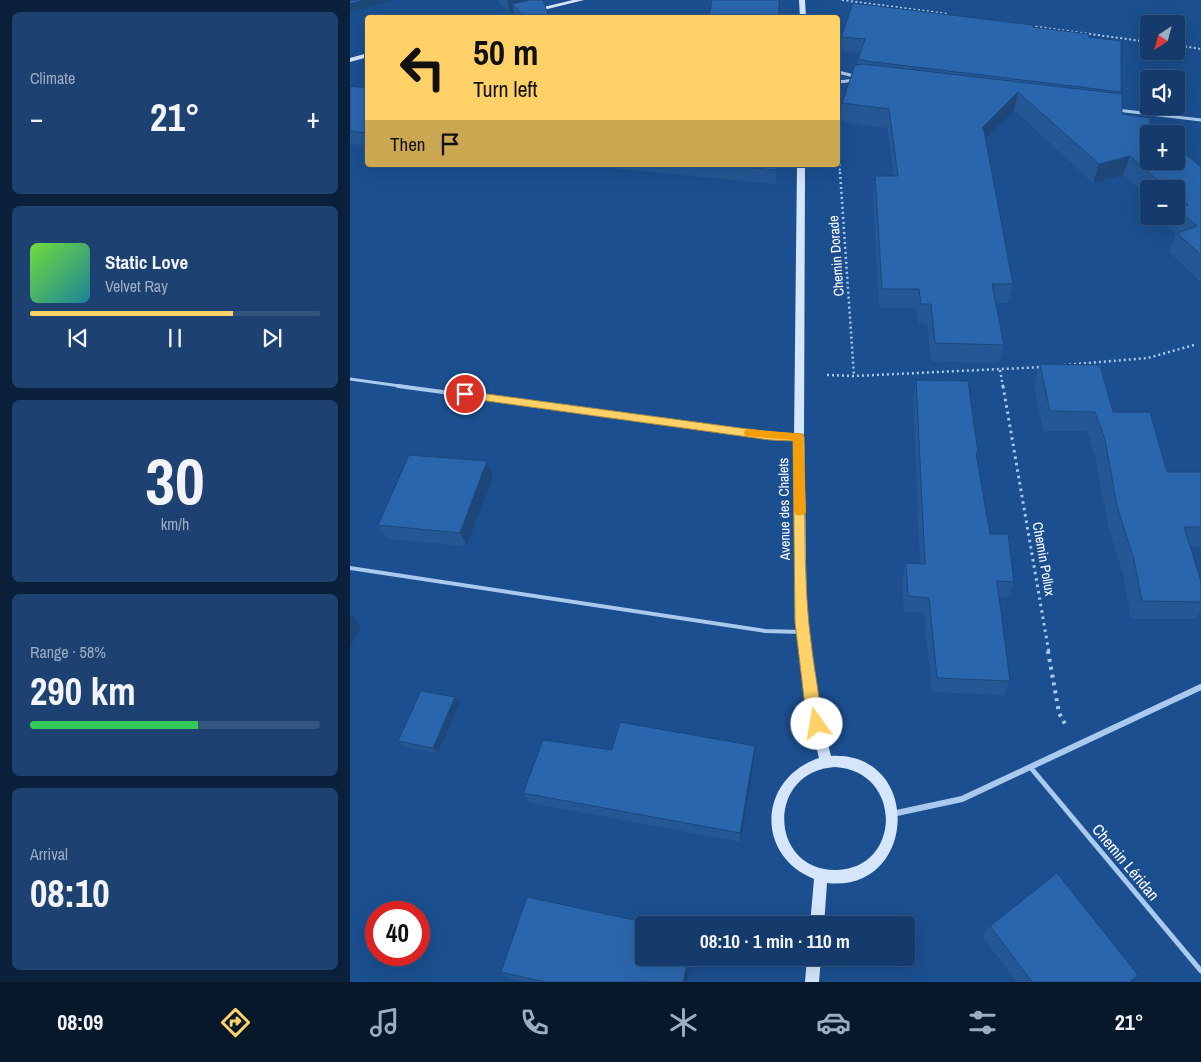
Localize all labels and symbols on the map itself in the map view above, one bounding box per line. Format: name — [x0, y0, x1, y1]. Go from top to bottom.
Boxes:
north arrow — [1140, 15, 1185, 60]
street label: Chemin Dorade — [824, 215, 848, 297]
pin — [444, 373, 486, 415]
street label: Avenue des Chalets — [774, 457, 794, 561]
street label: Chemin Pollux — [1029, 521, 1059, 598]
position arrow — [790, 697, 842, 749]
street label: Chemin Léridan — [1087, 819, 1165, 905]
speed limit sign: 40 — [365, 901, 430, 966]

